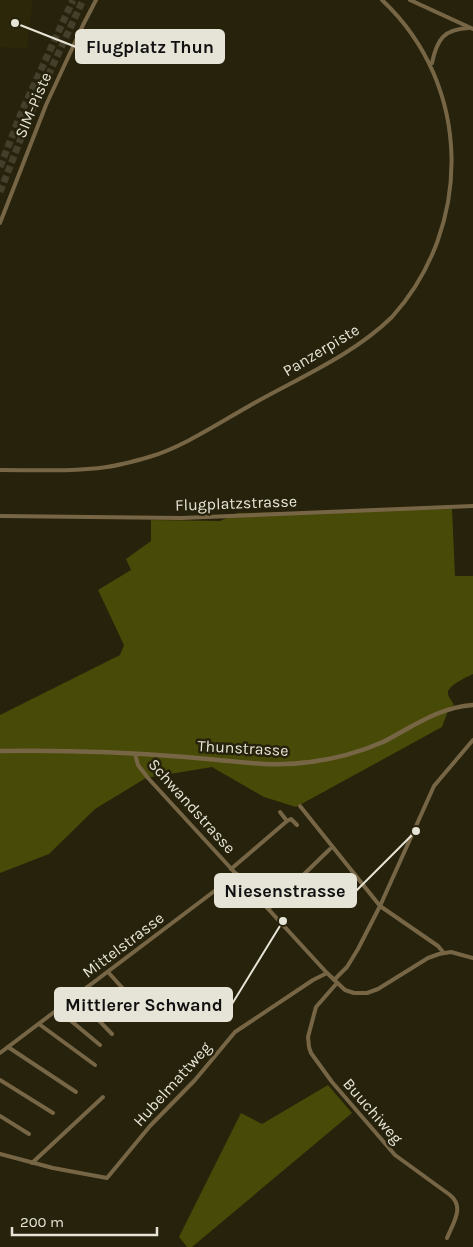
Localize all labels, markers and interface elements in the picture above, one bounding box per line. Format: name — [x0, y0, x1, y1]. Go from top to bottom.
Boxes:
callout: Flugplatz Thun — [76, 30, 224, 63]
text: Flugplatz Thun — [86, 36, 214, 58]
street label: SIM-Piste — [11, 69, 55, 141]
street label: Panzerpiste — [279, 320, 363, 380]
street label: Flugplatzstrasse — [175, 491, 297, 515]
street label: Thunstrasse — [197, 736, 289, 760]
street label: Schwandstrasse — [144, 755, 240, 857]
callout: Niesenstrasse — [215, 874, 356, 907]
text: Niesenstrasse — [224, 880, 346, 902]
street label: Mittelstrasse — [79, 908, 167, 982]
callout: Mittlerer Schwand — [55, 988, 232, 1021]
text: Mittlerer Schwand — [65, 994, 223, 1016]
street label: Hubelmattweg — [129, 1038, 215, 1130]
street label: Buuchiweg — [339, 1074, 407, 1148]
scale bar — [12, 1204, 158, 1236]
text: 200 m — [20, 1213, 64, 1231]

